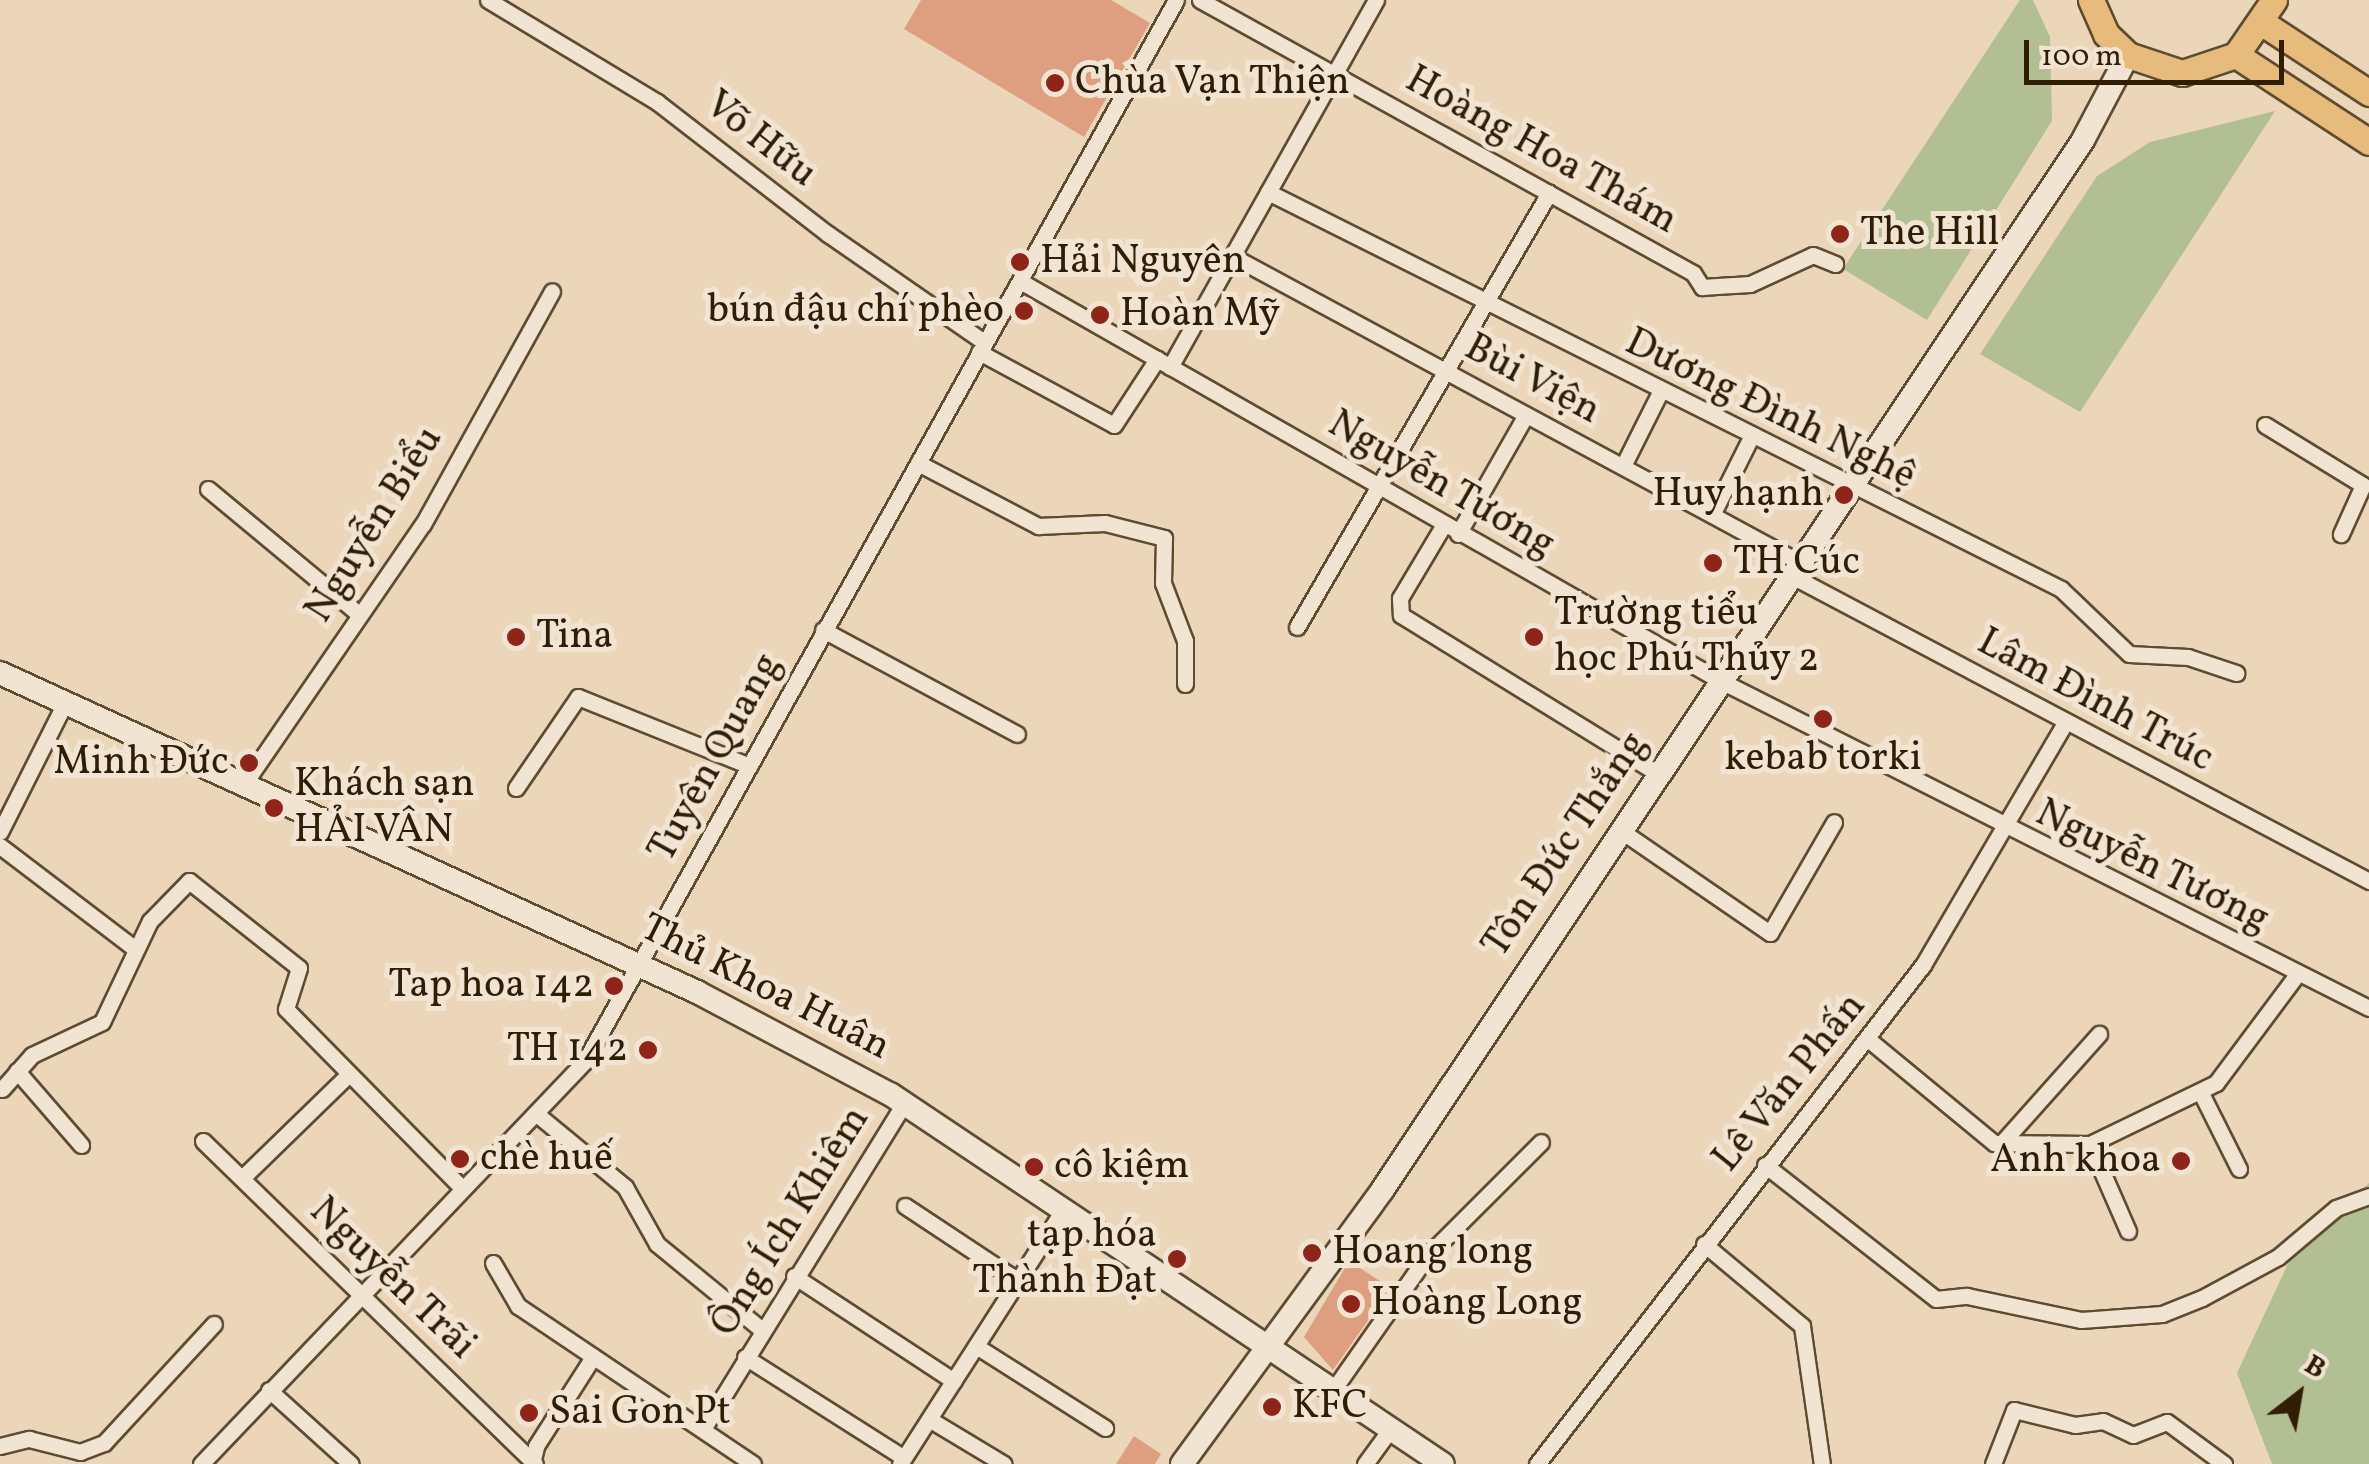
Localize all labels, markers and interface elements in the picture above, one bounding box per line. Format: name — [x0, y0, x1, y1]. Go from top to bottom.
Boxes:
scale bar — [2029, 20, 2289, 82]
text: 100 m — [2041, 36, 2122, 78]
street label: Hoàng Hoa Thám — [1396, 56, 1686, 246]
place label: Chùa Vạn Thiện — [1075, 59, 1352, 107]
marker: Chùa Vạn Thiện — [1044, 72, 1066, 94]
street label: Võ Hữu — [694, 81, 826, 199]
place label: The Hill — [1860, 210, 1999, 258]
marker: The Hill — [1829, 223, 1851, 245]
place label: Hải Nguyên — [1040, 238, 1246, 286]
marker: Hải Nguyên — [1009, 251, 1031, 273]
place label: bún đậu chí phèo — [707, 287, 1004, 335]
place label: Hoàn Mỹ — [1120, 291, 1280, 339]
marker: bún đậu chí phèo — [1013, 300, 1035, 322]
marker: Hoàn Mỹ — [1089, 304, 1111, 326]
street label: Dương Đình Nghệ — [1617, 319, 1923, 501]
street label: Bùi Viện — [1455, 324, 1609, 436]
street label: Nguyễn Tương — [1319, 400, 1563, 570]
street label: Nguyễn Biểu — [296, 418, 454, 632]
place label: Huy hạnh — [1651, 471, 1824, 519]
marker: Huy hạnh — [1833, 484, 1855, 506]
place label: TH Cúc — [1733, 539, 1860, 587]
marker: TH Cúc — [1702, 552, 1724, 574]
place label: Trường tiểu học Phú Thủy 2 — [1554, 590, 1822, 684]
place label: Tina — [536, 613, 613, 661]
street label: Lâm Đình Trúc — [1968, 618, 2222, 784]
marker: Tina — [505, 626, 527, 648]
marker: Trường tiểu học Phú Thủy 2 — [1523, 626, 1545, 648]
street label: Tuyên Quang — [639, 645, 793, 871]
marker: kebab torki — [1812, 708, 1834, 730]
street label: Tôn Đức Thắng — [1473, 723, 1659, 967]
place label: kebab torki — [1724, 735, 1922, 783]
place label: Minh Đức — [54, 739, 229, 787]
marker: Minh Đức — [238, 752, 260, 774]
place label: Khách sạn HẢI VÂN — [294, 761, 475, 855]
street label: Nguyễn Tương — [2027, 790, 2277, 944]
marker: Khách sạn HẢI VÂN — [263, 797, 285, 819]
street label: Thủ Khoa Huân — [632, 905, 898, 1071]
place label: Tap hoa 142 — [388, 962, 594, 1010]
marker: Tap hoa 142 — [603, 975, 625, 997]
street label: Lê Văn Phấn — [1703, 983, 1877, 1183]
place label: TH 142 — [507, 1026, 628, 1074]
marker: TH 142 — [637, 1039, 659, 1061]
street label: Ông Ích Khiêm — [701, 1098, 881, 1346]
place label: chè huế — [480, 1135, 613, 1183]
place label: Anh khoa — [1990, 1137, 2161, 1185]
place label: cô kiệm — [1054, 1143, 1189, 1191]
marker: chè huế — [449, 1148, 471, 1170]
marker: Anh khoa — [2170, 1150, 2192, 1172]
marker: cô kiệm — [1023, 1156, 1045, 1178]
street label: Nguyễn Trãi — [298, 1187, 486, 1371]
place label: tạp hóa Thành Đạt — [972, 1212, 1157, 1306]
place label: Hoang long — [1332, 1229, 1533, 1277]
marker: Hoang long — [1301, 1242, 1323, 1264]
marker: tạp hóa Thành Đạt — [1166, 1248, 1188, 1270]
place label: Hoàng Long — [1371, 1280, 1583, 1328]
marker: Hoàng Long — [1340, 1293, 1362, 1315]
north arrow — [2249, 1344, 2349, 1444]
text: B — [2297, 1346, 2333, 1389]
place label: KFC — [1292, 1383, 1368, 1431]
place label: Sai Gon Pt — [549, 1389, 731, 1437]
marker: KFC — [1261, 1396, 1283, 1418]
marker: Sai Gon Pt — [518, 1402, 540, 1424]

